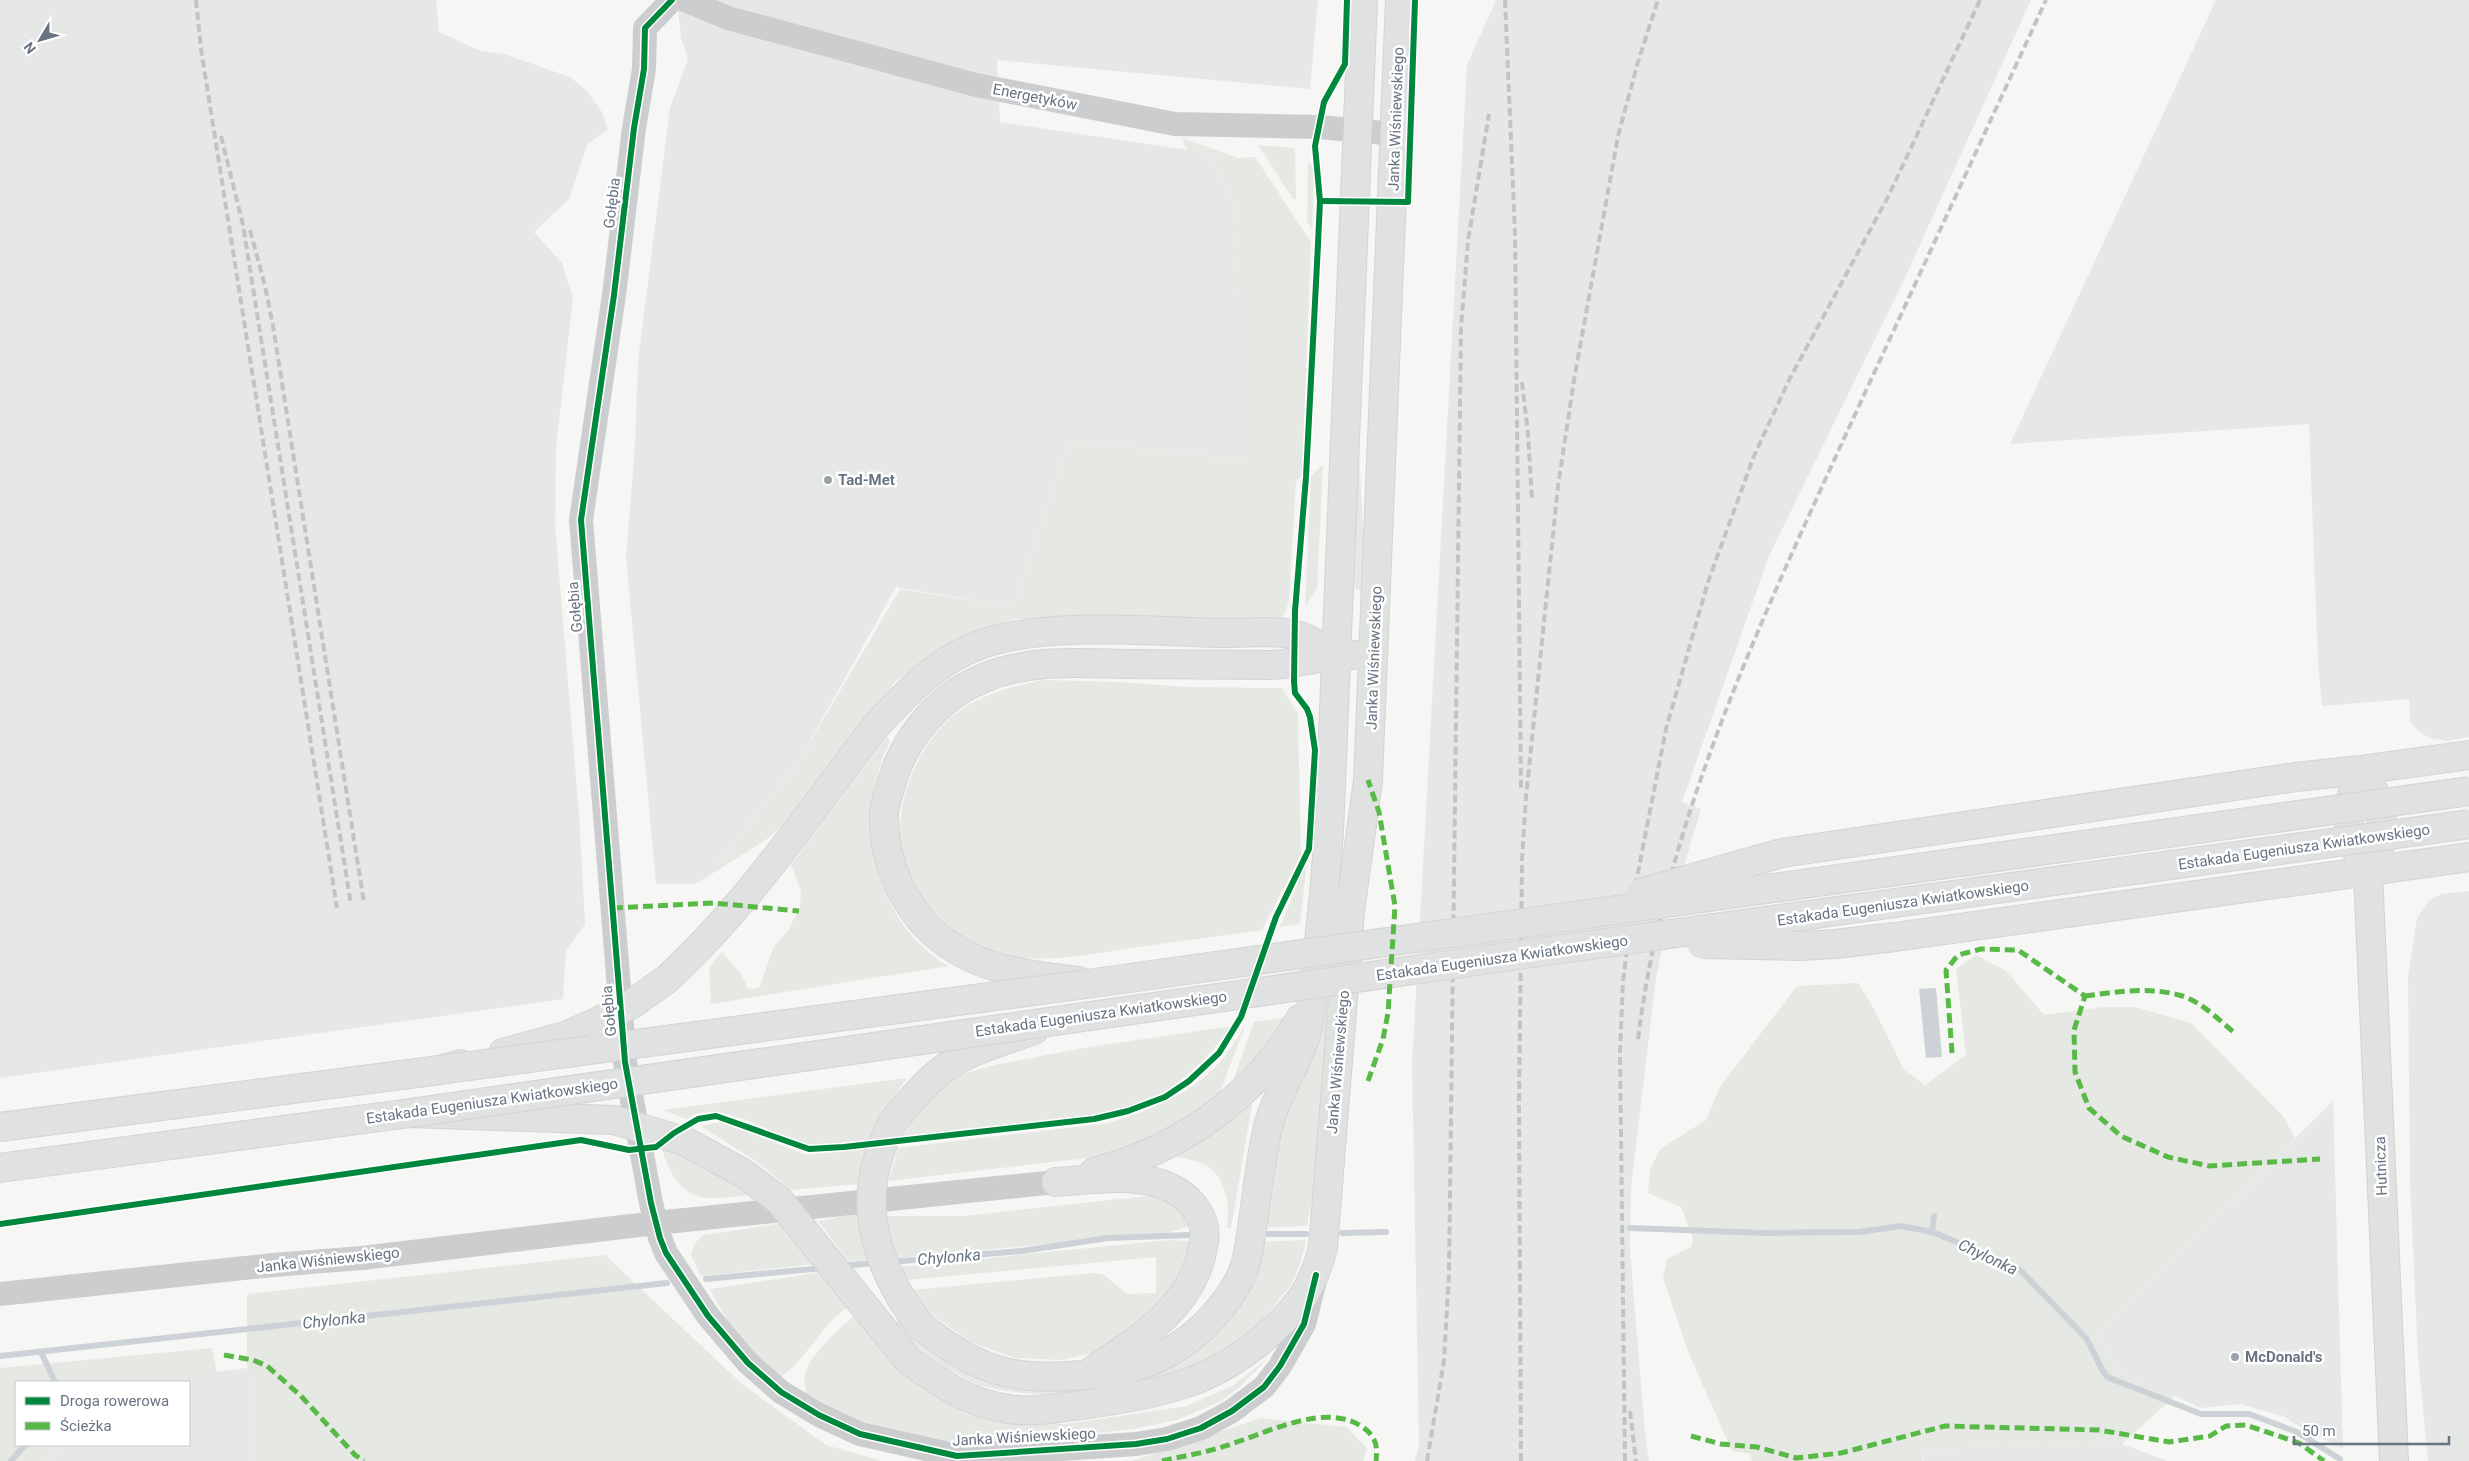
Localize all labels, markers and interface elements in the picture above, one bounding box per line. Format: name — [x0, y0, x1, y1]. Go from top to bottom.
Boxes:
north arrow — [15, 15, 65, 65]
text: N — [20, 39, 39, 57]
street label: Janka Wiśniewskiego — [1384, 47, 1408, 191]
street label: Energetyków — [991, 80, 1079, 114]
street label: Gołębia — [600, 177, 624, 229]
place label: Tad-Met — [838, 471, 895, 489]
marker: Tad-Met — [822, 474, 834, 486]
street label: Gołębia — [564, 581, 586, 633]
street label: Janka Wiśniewskiego — [1362, 586, 1386, 730]
street label: Estakada Eugeniusza Kwiatkowskiego — [2177, 820, 2431, 874]
street label: Estakada Eugeniusza Kwiatkowskiego — [1776, 876, 2030, 930]
street label: Estakada Eugeniusza Kwiatkowskiego — [1375, 931, 1629, 985]
street label: Gołębia — [598, 985, 620, 1037]
street label: Estakada Eugeniusza Kwiatkowskiego — [974, 987, 1228, 1041]
street label: Janka Wiśniewskiego — [1323, 989, 1353, 1135]
street label: Estakada Eugeniusza Kwiatkowskiego — [365, 1074, 619, 1128]
street label: Hutnicza — [2371, 1136, 2391, 1196]
water label: Chylonka — [1955, 1235, 2021, 1279]
street label: Janka Wiśniewskiego — [255, 1244, 401, 1276]
water label: Chylonka — [917, 1245, 981, 1269]
water label: Chylonka — [301, 1307, 367, 1333]
place label: McDonald's — [2245, 1348, 2323, 1366]
marker: McDonald's — [2229, 1351, 2241, 1363]
legend — [15, 1381, 190, 1446]
text: Droga rowerowa — [60, 1392, 169, 1410]
scale bar — [2294, 1414, 2449, 1446]
text: Ścieżka — [60, 1417, 112, 1435]
text: 50 m — [2302, 1422, 2336, 1440]
street label: Janka Wiśniewskiego — [952, 1424, 1096, 1450]

